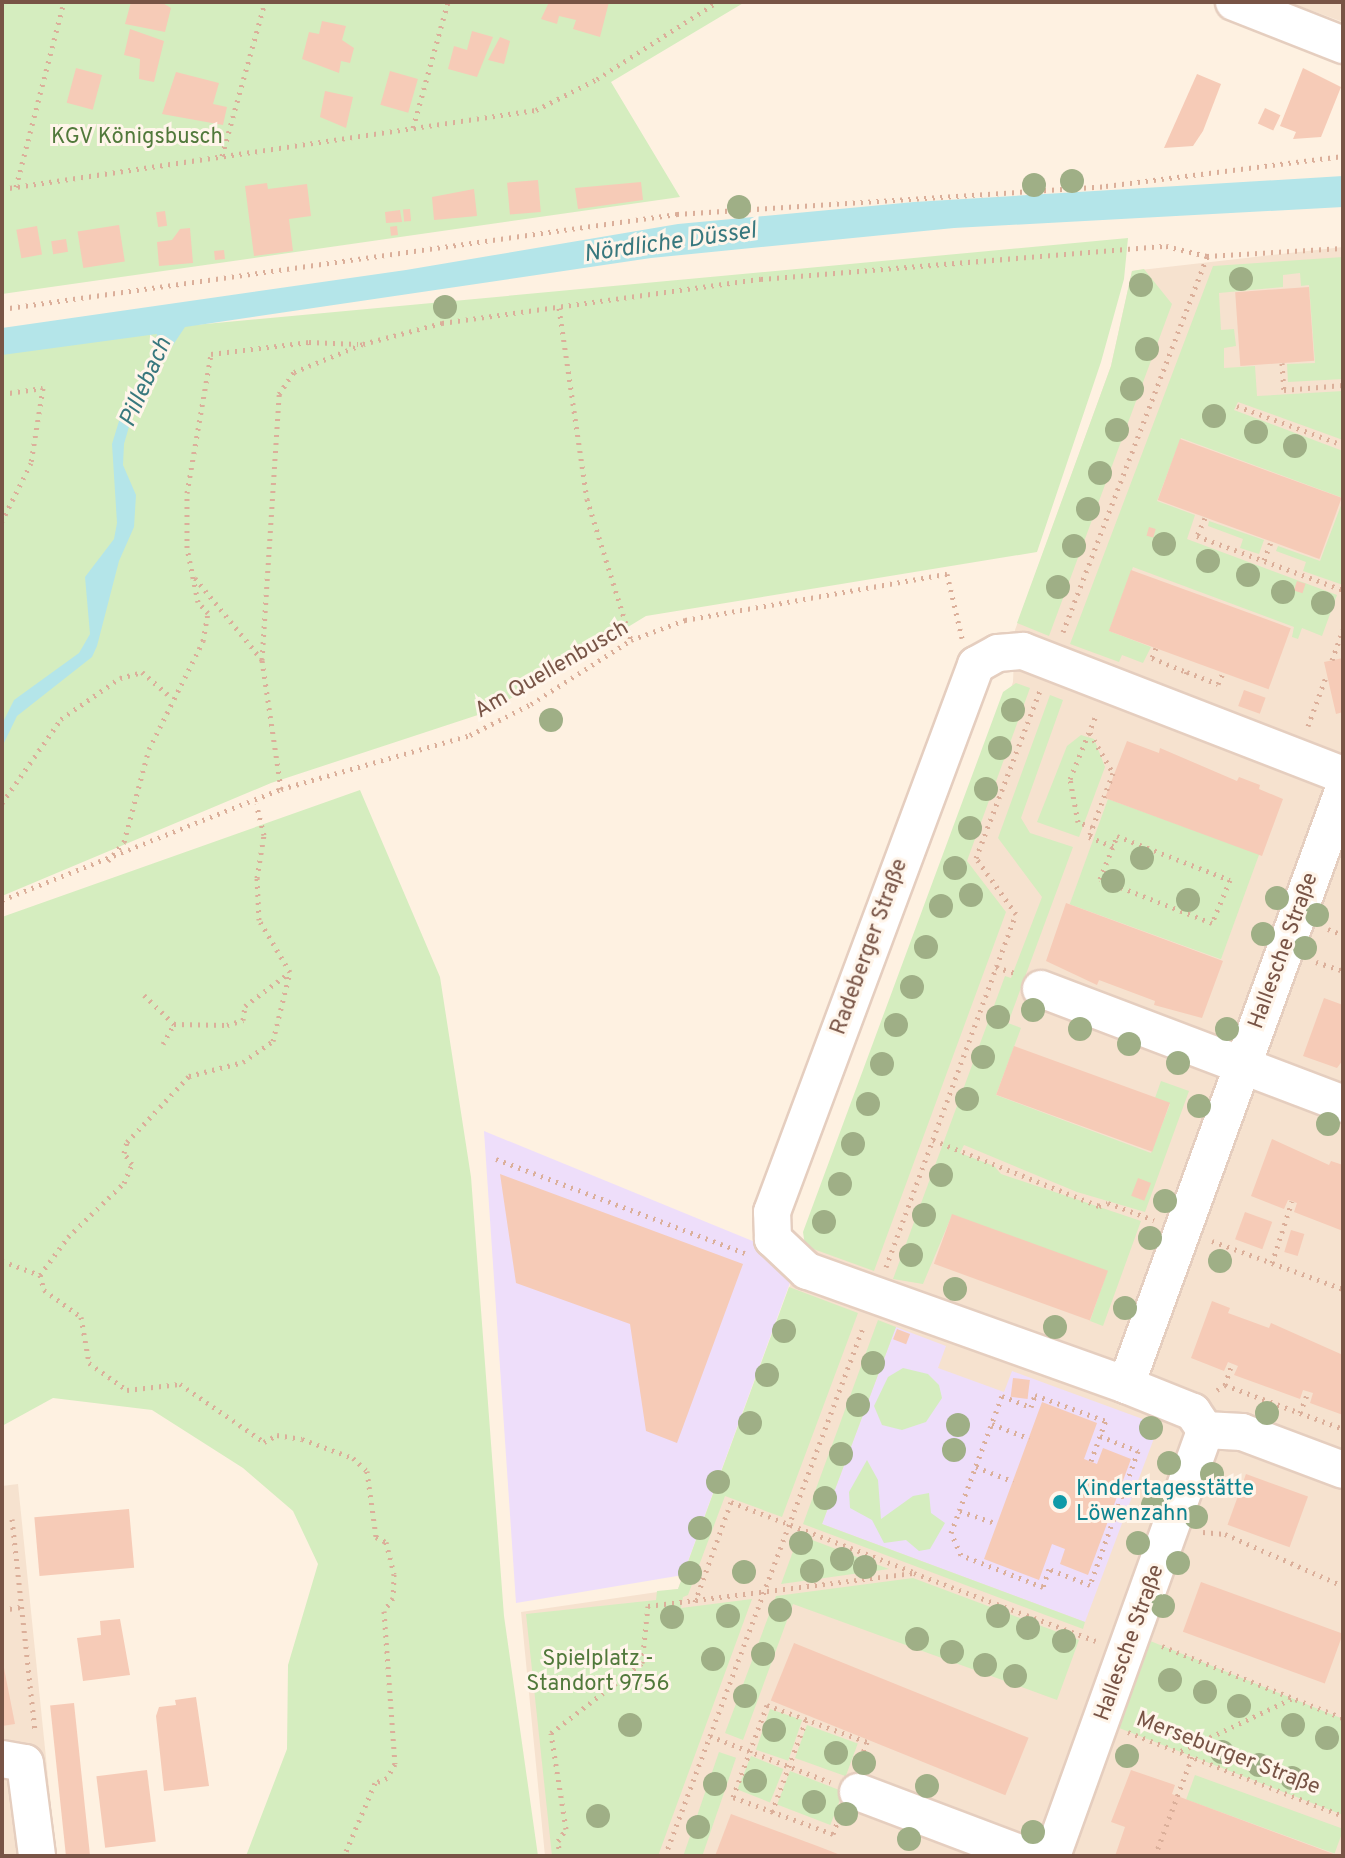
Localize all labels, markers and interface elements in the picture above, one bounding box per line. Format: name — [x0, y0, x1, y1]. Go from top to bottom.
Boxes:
park label: KGV Königsbusch — [51, 125, 223, 151]
water label: Nördliche Düssel — [582, 218, 758, 270]
water label: Pillebach — [114, 334, 180, 432]
street label: Am Quellenbusch — [470, 615, 634, 725]
street label: Radeberger Straße — [826, 855, 914, 1039]
street label: Hallesche Straße — [1243, 869, 1325, 1033]
place label: Kindertagesstätte Löwenzahn — [1076, 1476, 1254, 1528]
marker: Kindertagesstätte Löwenzahn — [1051, 1493, 1069, 1511]
street label: Hallesche Straße — [1089, 1561, 1171, 1725]
park label: Spielplatz - Standort 9756 — [526, 1646, 670, 1698]
street label: Merseburger Straße — [1132, 1707, 1324, 1801]

